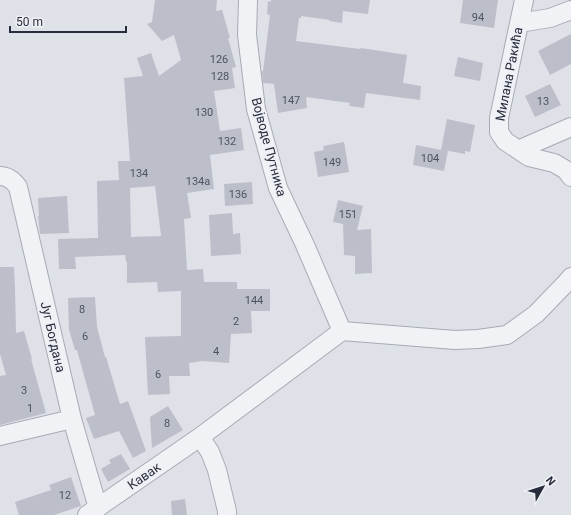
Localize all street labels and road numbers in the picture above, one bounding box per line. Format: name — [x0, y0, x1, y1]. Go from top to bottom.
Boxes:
street label: Милана Ракића — [493, 26, 525, 122]
street label: Војводе Путника — [249, 96, 289, 198]
street label: Југ Богдана — [38, 300, 68, 374]
street label: Кавак — [125, 459, 163, 493]

